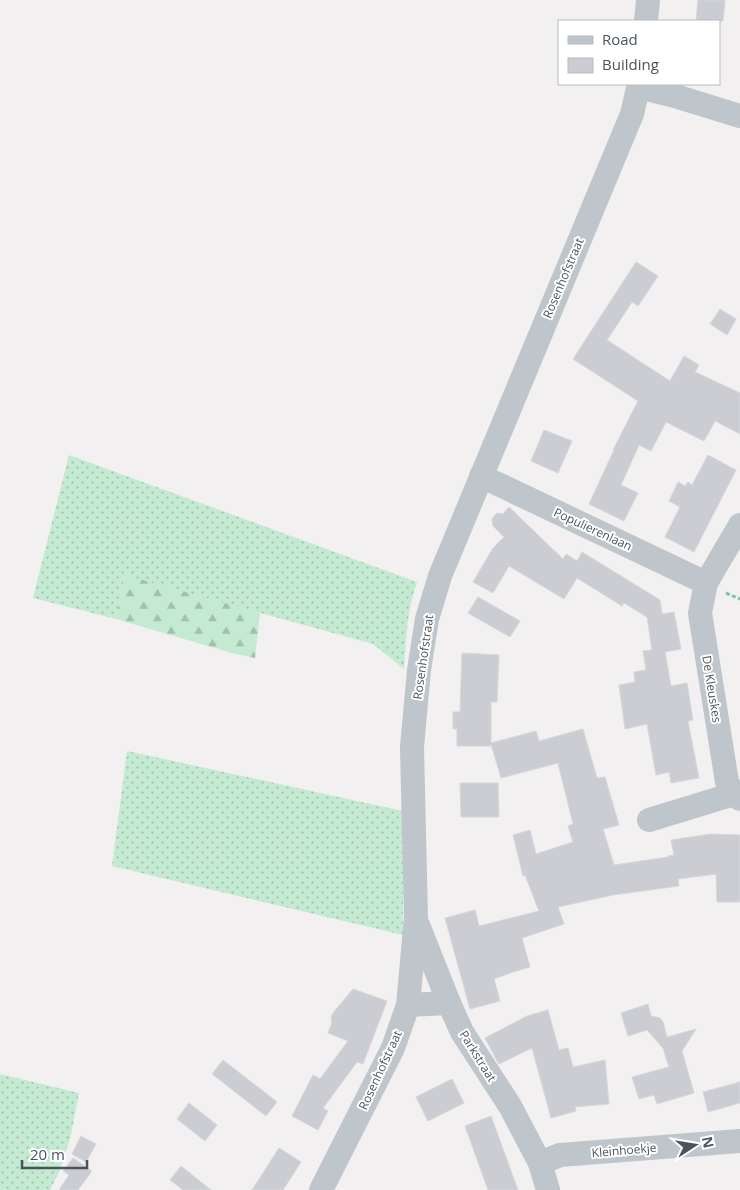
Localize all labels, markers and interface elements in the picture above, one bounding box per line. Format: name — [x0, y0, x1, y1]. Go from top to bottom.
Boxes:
legend — [558, 20, 720, 85]
text: Road — [602, 29, 638, 49]
text: Building — [602, 54, 659, 74]
street label: Rosenhofstraat — [538, 235, 588, 321]
street label: Populierenlaan — [551, 503, 635, 555]
street label: Rosenhofstraat — [409, 613, 437, 701]
street label: De Kleuskes — [698, 654, 726, 724]
street label: Parkstraat — [456, 1027, 500, 1085]
street label: Rosenhofstraat — [354, 1028, 406, 1112]
north arrow — [670, 1120, 720, 1170]
text: N — [698, 1135, 719, 1150]
scale bar — [22, 1138, 88, 1170]
street label: Kleinhoekje — [591, 1139, 657, 1161]
text: 20 m — [30, 1144, 65, 1164]

